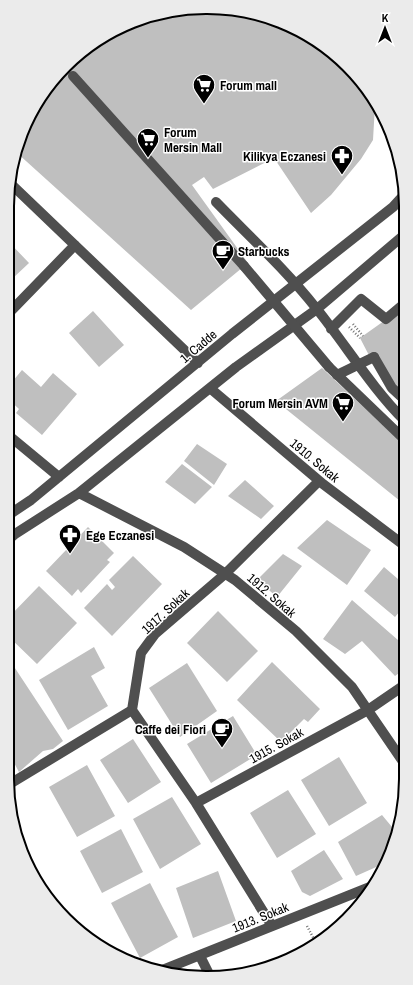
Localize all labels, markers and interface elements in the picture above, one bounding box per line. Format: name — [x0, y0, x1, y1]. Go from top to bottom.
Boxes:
north arrow — [365, 8, 405, 48]
text: K — [382, 11, 389, 25]
supermarket icon: Forum mall — [191, 72, 217, 105]
place label: Forum mall — [220, 77, 277, 94]
place label: Forum Mersin Mall — [164, 124, 222, 156]
supermarket icon: Forum Mersin Mall — [135, 126, 161, 159]
pharmacy icon: Kilikya Eczanesi — [329, 143, 355, 176]
place label: Kilikya Eczanesi — [243, 148, 326, 165]
cafe icon: Starbucks — [210, 238, 236, 271]
place label: Starbucks — [238, 243, 290, 260]
street label: 1. Cadde — [176, 326, 220, 367]
supermarket icon: Forum Mersin AVM — [330, 390, 356, 423]
place label: Forum Mersin AVM — [233, 395, 328, 412]
street label: 1910. Sokak — [287, 435, 343, 486]
pharmacy icon: Ege Eczanesi — [57, 522, 83, 555]
place label: Ege Eczanesi — [86, 527, 154, 544]
street label: 1912. Sokak — [244, 570, 300, 622]
street label: 1917. Sokak — [138, 584, 193, 638]
cafe icon: Caffe dei Fiori — [209, 716, 235, 749]
place label: Caffe dei Fiori — [135, 721, 206, 738]
street label: 1915. Sokak — [246, 723, 307, 767]
street label: 1913. Sokak — [230, 898, 291, 936]

